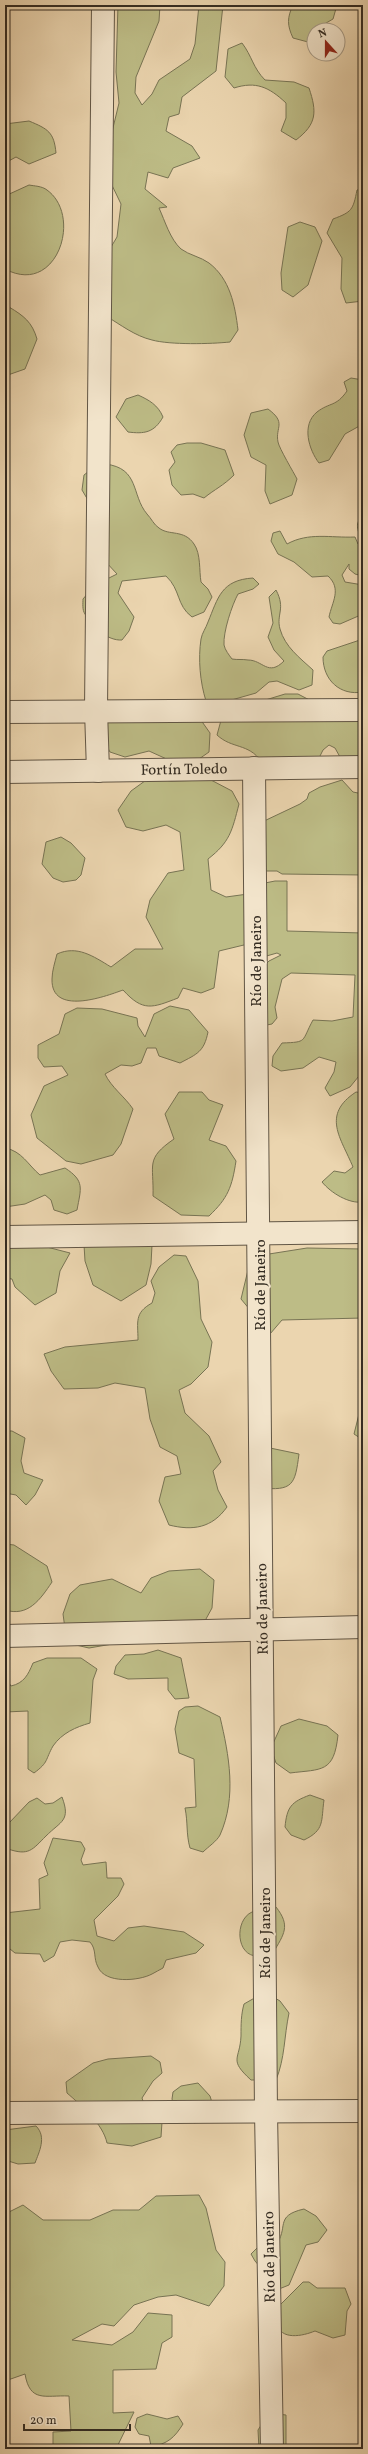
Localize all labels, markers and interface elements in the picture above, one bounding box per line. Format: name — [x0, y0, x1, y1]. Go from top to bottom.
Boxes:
north arrow — [306, 22, 346, 62]
text: N — [317, 26, 329, 42]
street label: Fortín Toledo — [140, 759, 228, 782]
street label: Río de Janeiro — [247, 915, 268, 1007]
street label: Río de Janeiro — [251, 1239, 272, 1331]
street label: Río de Janeiro — [252, 1563, 275, 1655]
street label: Río de Janeiro — [256, 1887, 277, 1979]
street label: Río de Janeiro — [259, 2211, 282, 2303]
scale bar — [24, 2406, 130, 2432]
text: 20 m — [30, 2413, 57, 2429]

